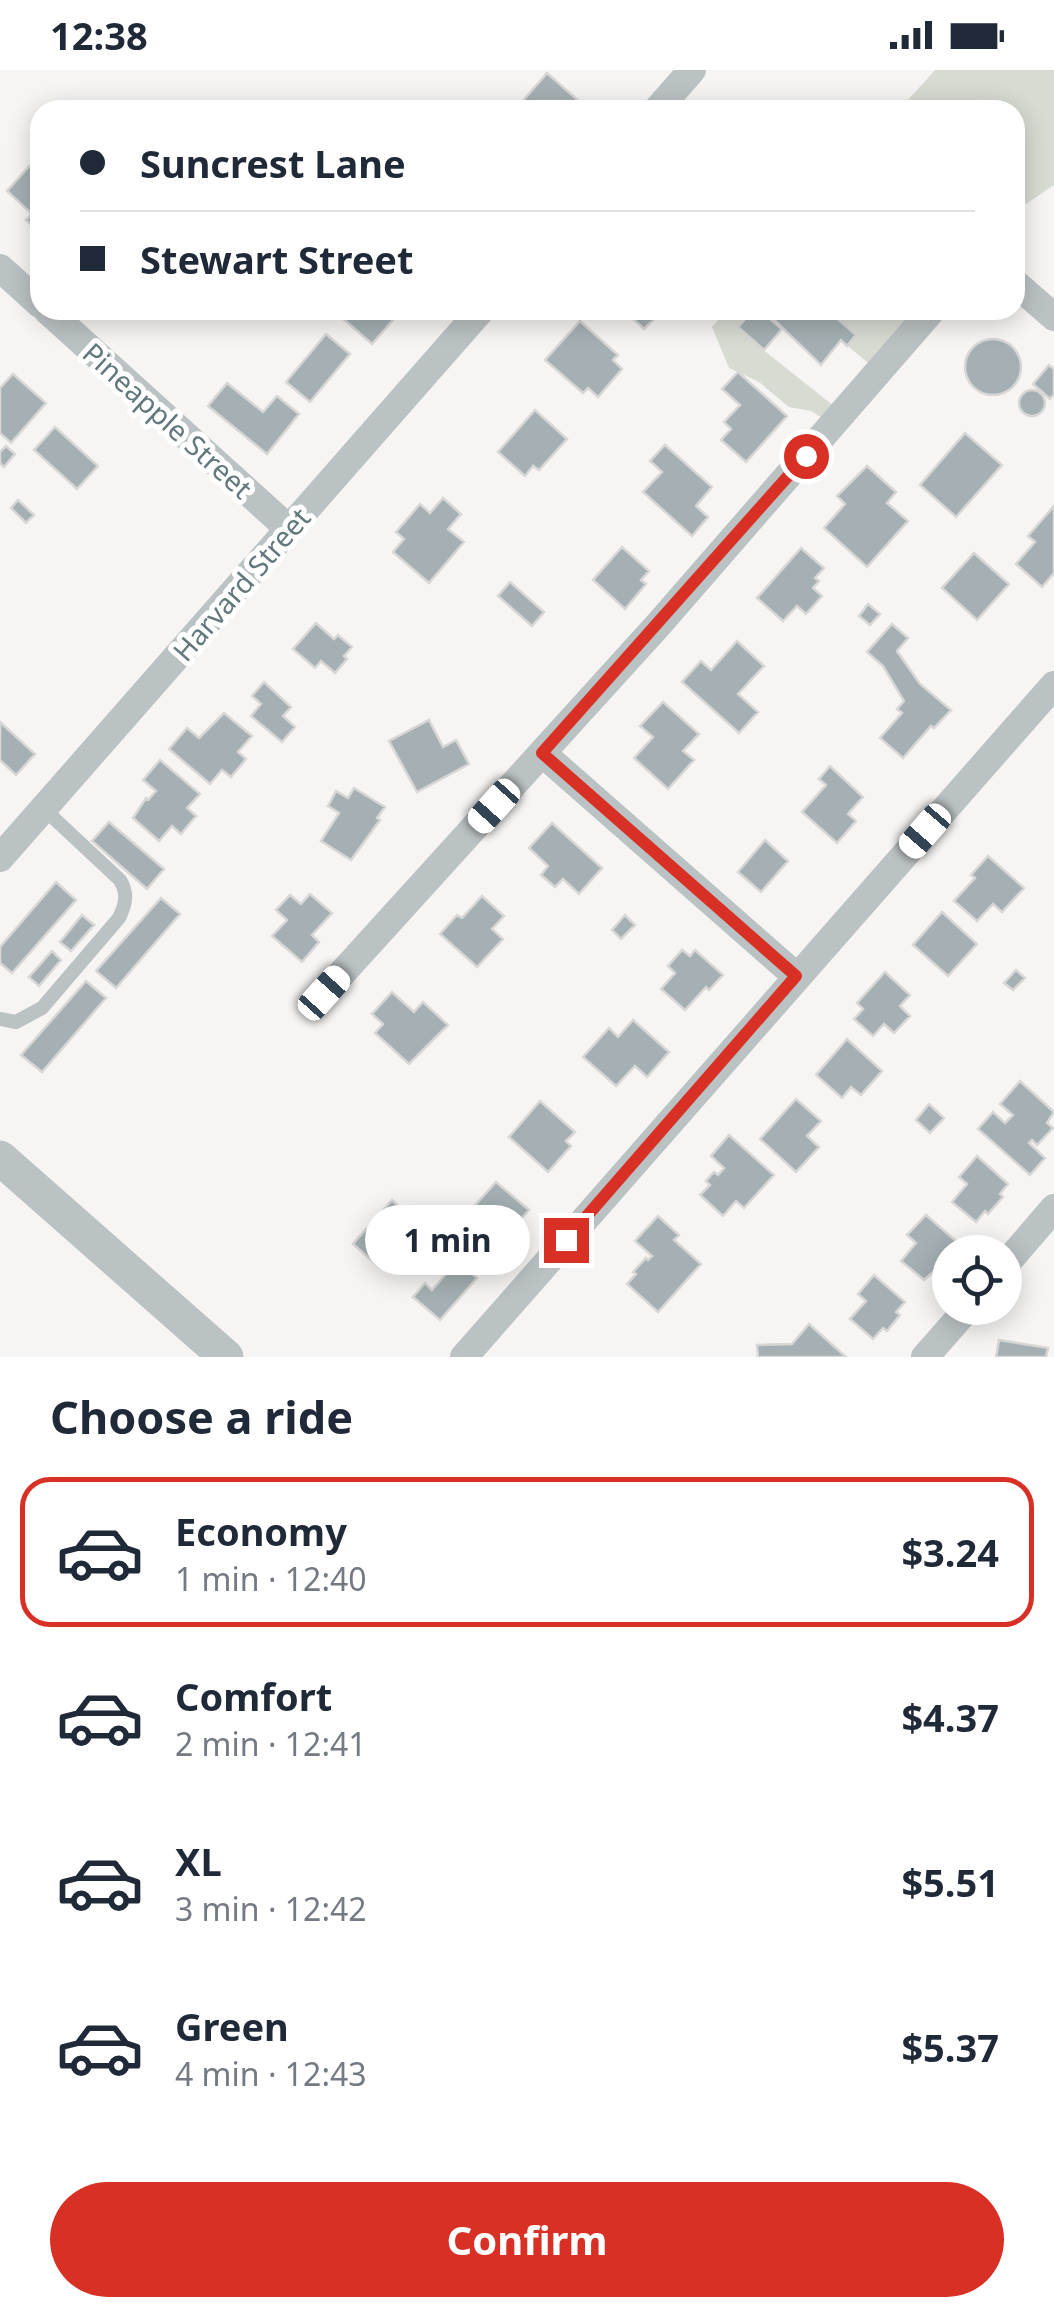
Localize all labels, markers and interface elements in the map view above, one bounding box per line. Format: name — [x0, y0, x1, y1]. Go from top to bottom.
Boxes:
text: 12:38 — [50, 9, 148, 61]
text: Suncrest Lane — [140, 137, 406, 189]
text: Stewart Street — [140, 233, 414, 285]
street label: Pineapple Street — [75, 334, 261, 506]
route start — [784, 434, 829, 479]
street label: Harvard Street — [164, 499, 318, 669]
car — [463, 774, 525, 838]
car — [894, 799, 956, 863]
car — [293, 961, 355, 1025]
callout: 1 min — [366, 1205, 531, 1275]
text: 1 min — [403, 1218, 492, 1261]
route end — [544, 1218, 589, 1263]
map controls — [932, 1235, 1022, 1325]
button: locate — [932, 1235, 1022, 1325]
text: Choose a ride — [50, 1386, 353, 1447]
text: Economy — [175, 1505, 347, 1557]
icon: car — [55, 1507, 145, 1597]
text: $3.24 — [901, 1526, 999, 1578]
text: 1 min · 12:40 — [175, 1557, 367, 1600]
text: Comfort — [175, 1670, 332, 1722]
icon: car — [55, 1672, 145, 1762]
text: $4.37 — [901, 1691, 999, 1743]
text: 2 min · 12:41 — [175, 1722, 367, 1765]
text: XL — [175, 1835, 222, 1887]
icon: car — [55, 1837, 145, 1927]
text: $5.51 — [901, 1856, 999, 1908]
text: 3 min · 12:42 — [175, 1887, 367, 1930]
text: Green — [175, 2000, 289, 2052]
icon: car — [55, 2002, 145, 2092]
text: $5.37 — [901, 2021, 999, 2073]
text: 4 min · 12:43 — [175, 2052, 367, 2095]
button: Confirm — [50, 2182, 1004, 2297]

